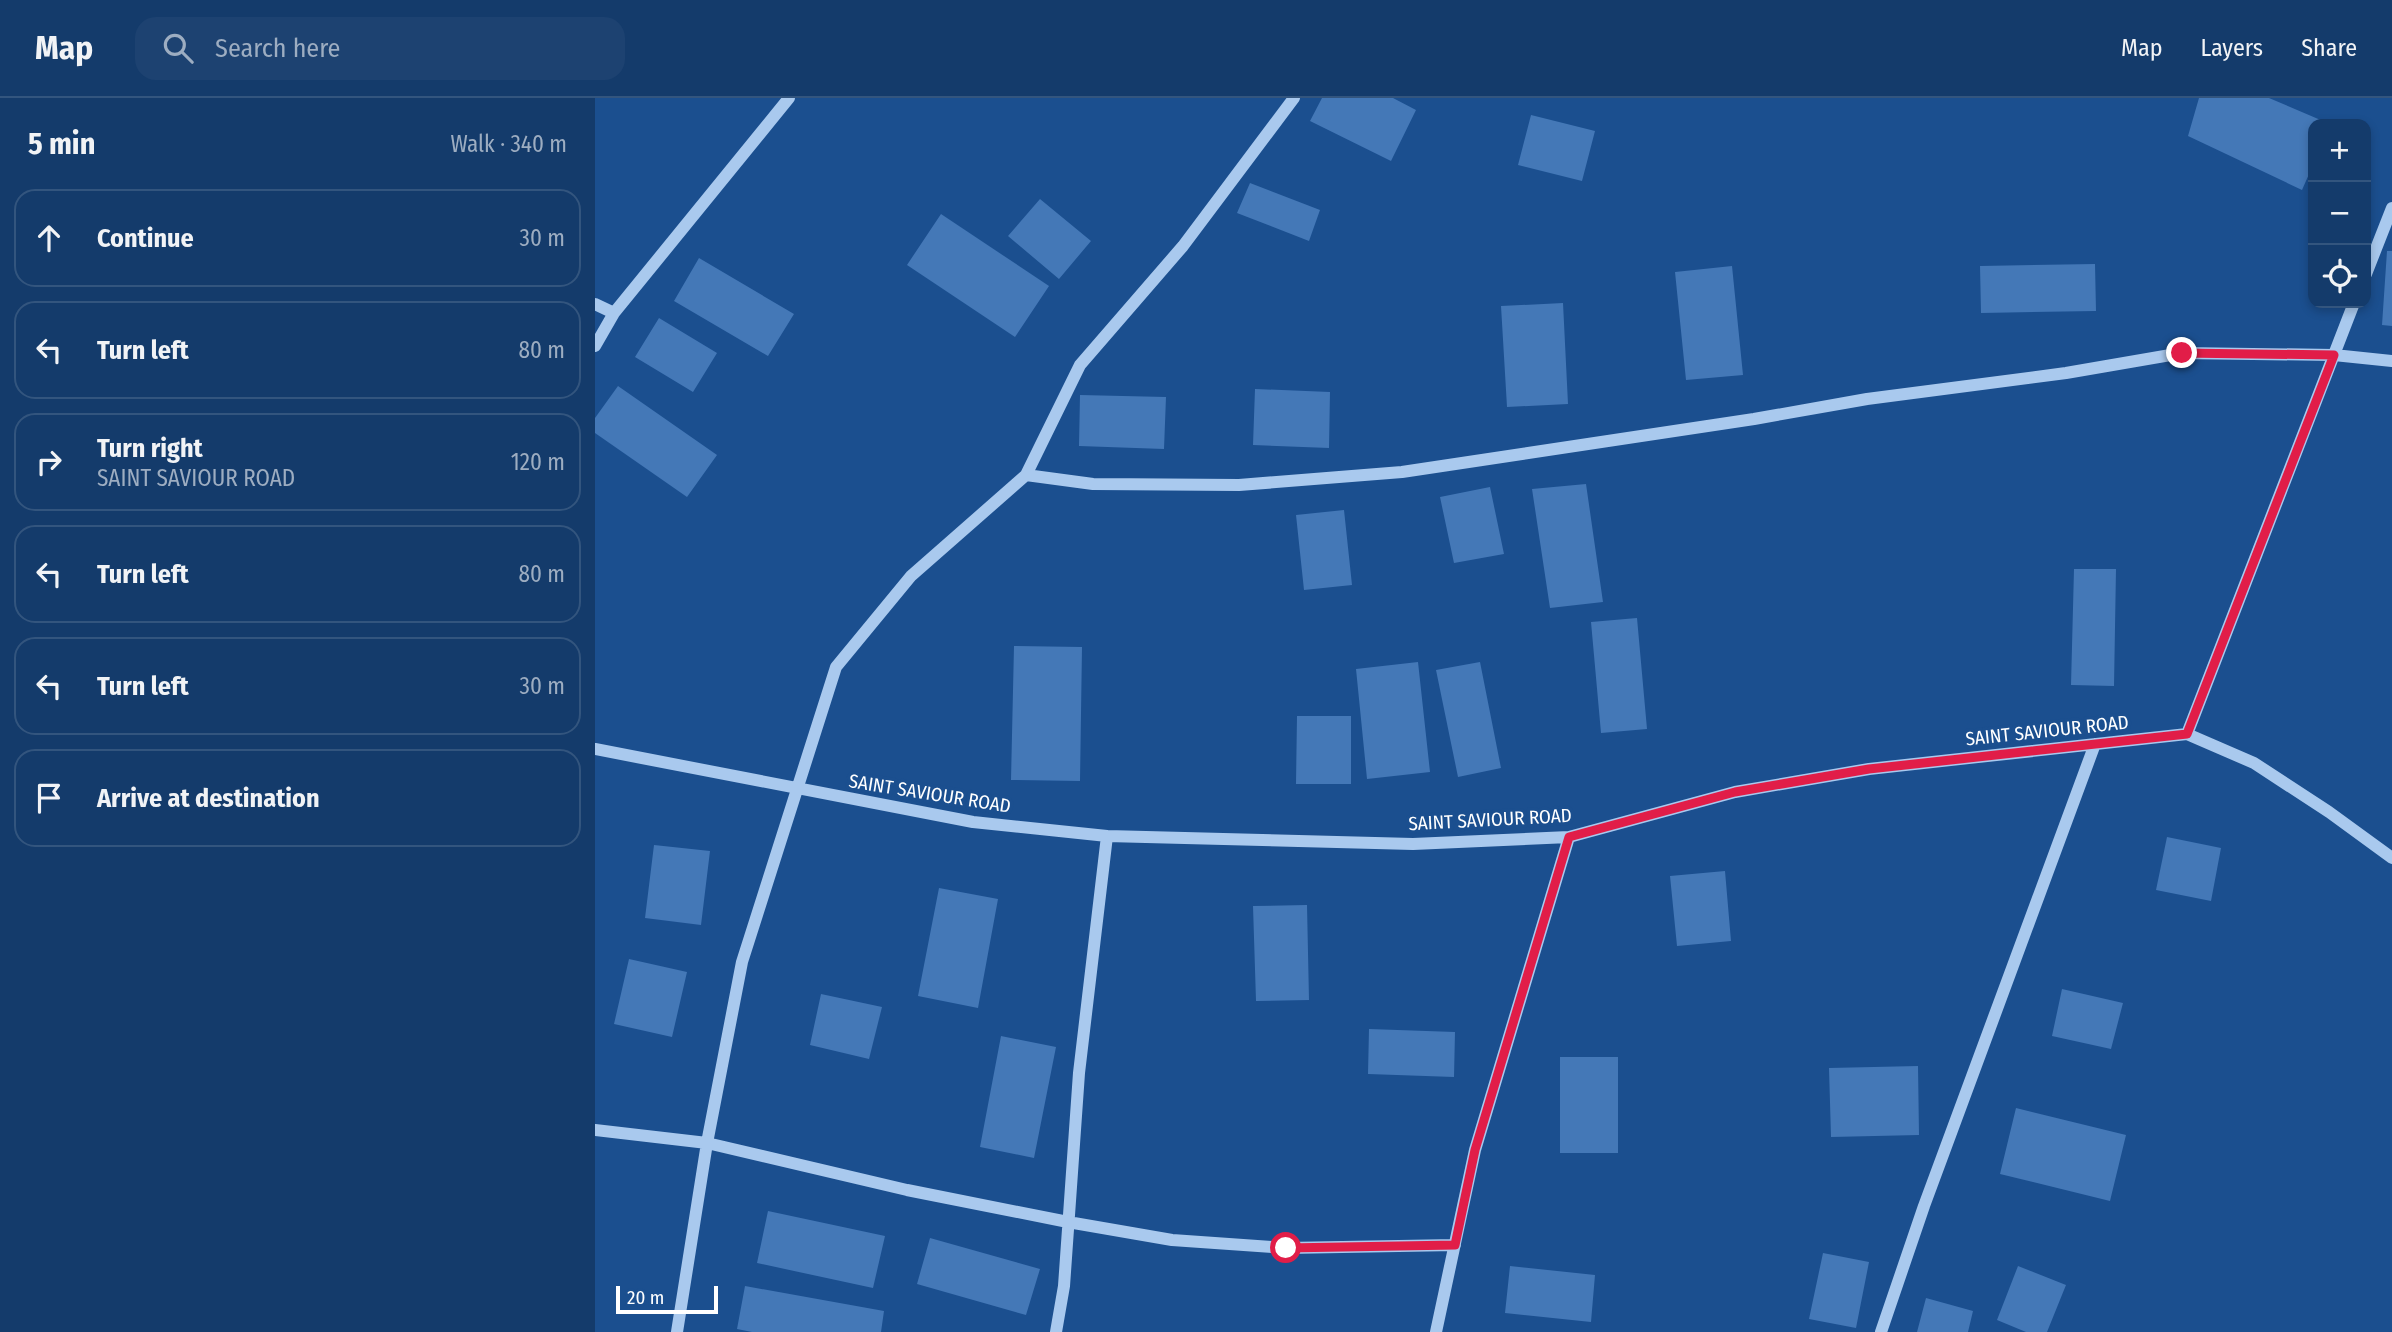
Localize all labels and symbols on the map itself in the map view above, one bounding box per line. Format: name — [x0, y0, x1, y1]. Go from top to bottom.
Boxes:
route end — [2166, 337, 2197, 368]
street label: SAINT SAVIOUR ROAD — [1964, 711, 2130, 750]
street label: SAINT SAVIOUR ROAD — [847, 769, 1013, 818]
street label: SAINT SAVIOUR ROAD — [1408, 804, 1572, 835]
route start — [1270, 1232, 1301, 1263]
scale bar — [616, 1283, 717, 1315]

